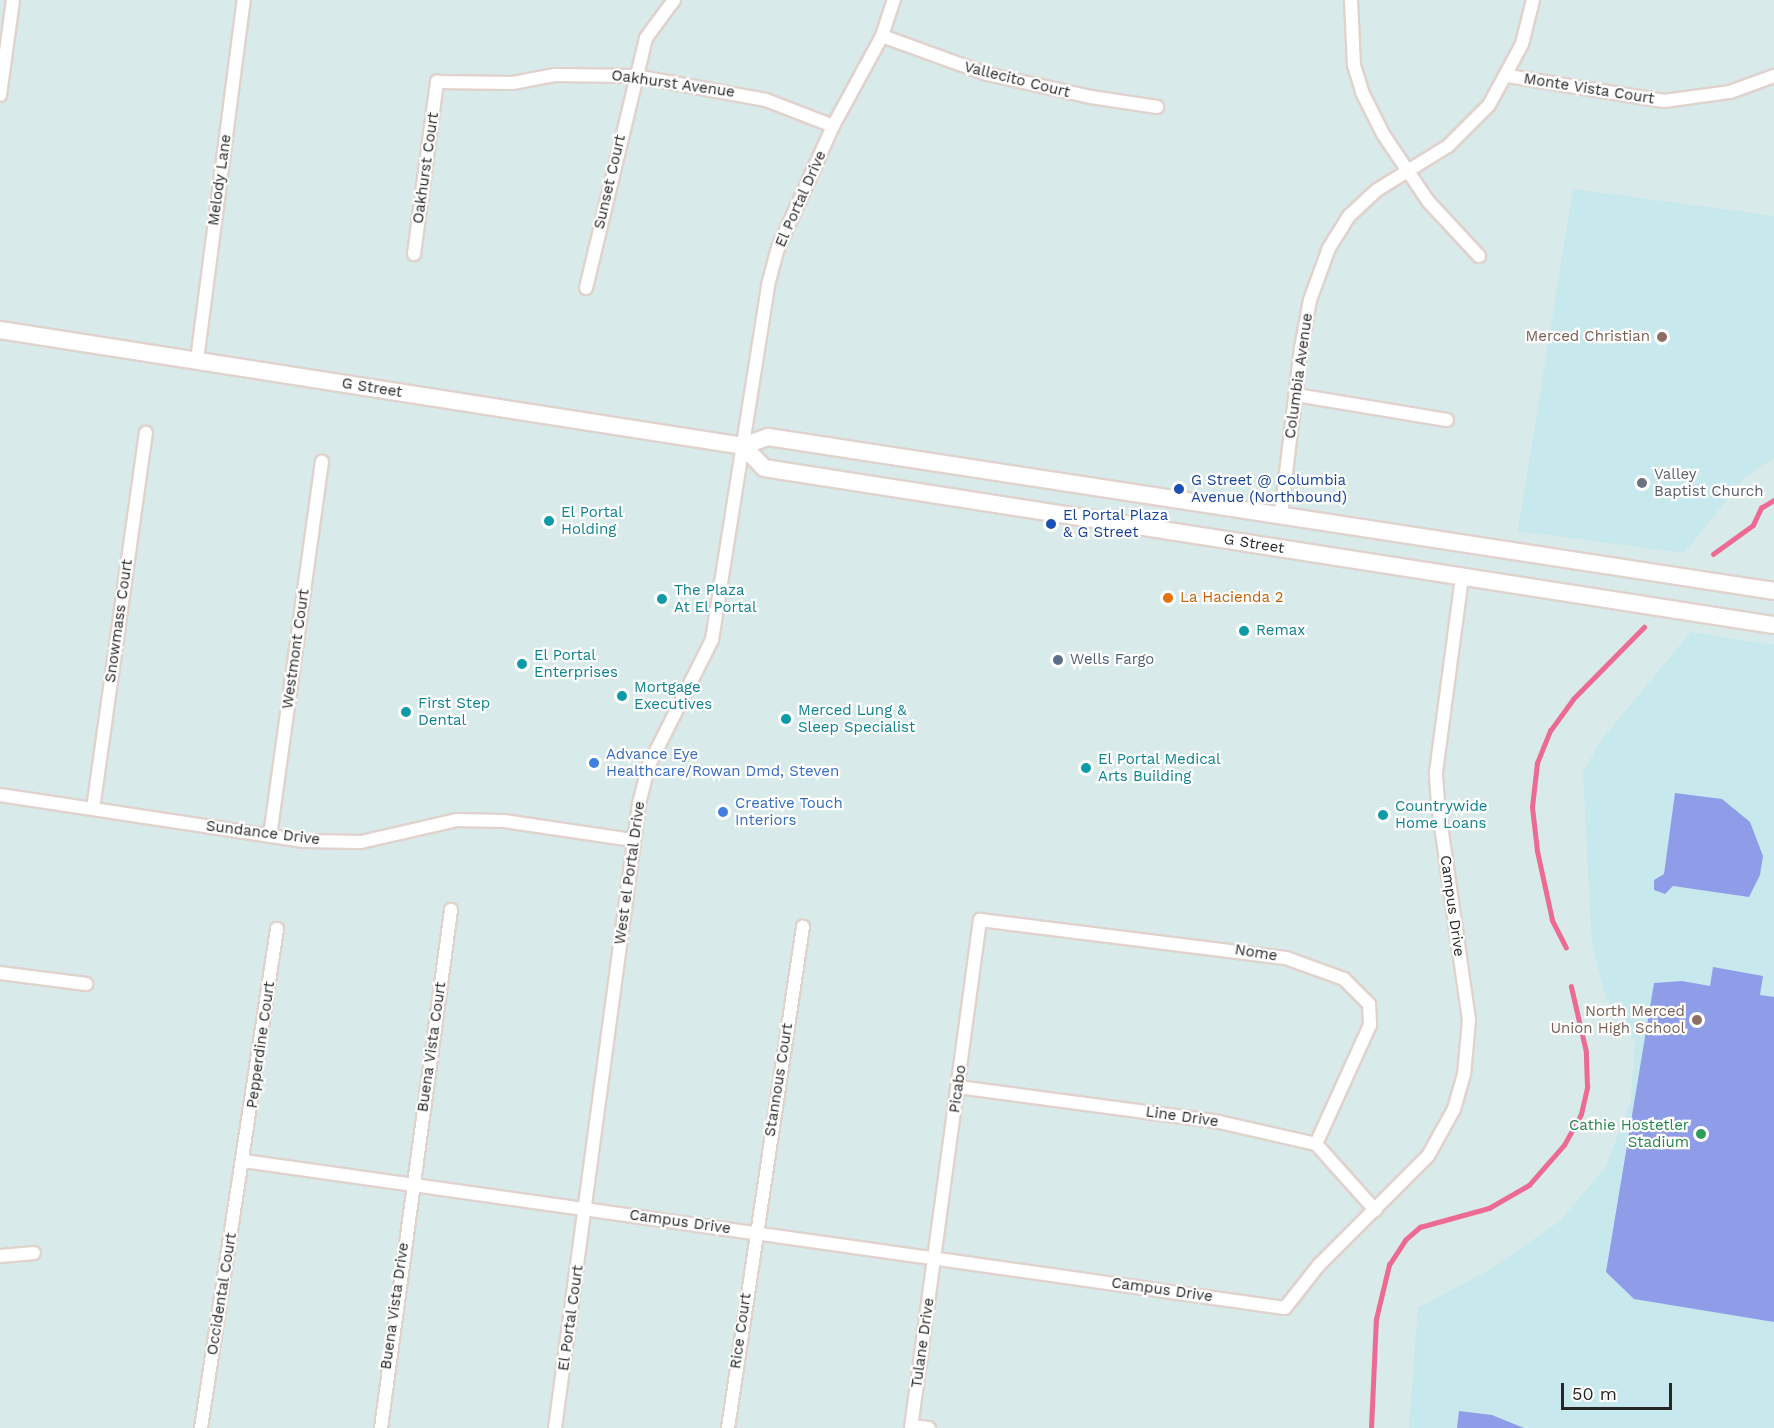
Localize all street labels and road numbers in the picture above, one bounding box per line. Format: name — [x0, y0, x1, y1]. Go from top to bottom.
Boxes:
street label: Vallecito Court — [962, 58, 1072, 102]
street label: Oakhurst Avenue — [610, 66, 736, 102]
street label: Monte Vista Court — [1522, 70, 1656, 108]
street label: Oakhurst Court — [409, 111, 443, 225]
street label: Melody Lane — [205, 133, 235, 227]
street label: Sunset Court — [590, 133, 630, 231]
street label: El Portal Drive — [771, 147, 831, 251]
street label: Columbia Avenue — [1281, 312, 1317, 440]
street label: G Street — [340, 374, 404, 402]
street label: G Street — [1222, 530, 1286, 558]
street label: Snowmass Court — [101, 558, 137, 684]
street label: Westmont Court — [279, 588, 313, 710]
street label: West el Portal Drive — [611, 800, 649, 946]
street label: Sundance Drive — [205, 817, 321, 849]
street label: Campus Drive — [1436, 854, 1468, 958]
street label: Nome — [1233, 941, 1279, 965]
street label: Pepperdine Court — [243, 980, 279, 1110]
street label: Buena Vista Court — [414, 980, 450, 1114]
street label: Stannous Court — [761, 1022, 797, 1138]
street label: Picabo — [946, 1064, 970, 1114]
street label: Line Drive — [1144, 1103, 1220, 1131]
street label: Campus Drive — [628, 1206, 732, 1238]
street label: Occidental Court — [203, 1231, 241, 1357]
street label: Buena Vista Drive — [377, 1241, 413, 1371]
street label: El Portal Court — [555, 1263, 587, 1373]
street label: Campus Drive — [1110, 1274, 1214, 1306]
street label: Rice Court — [727, 1292, 755, 1370]
street label: Tulane Drive — [908, 1297, 938, 1389]

